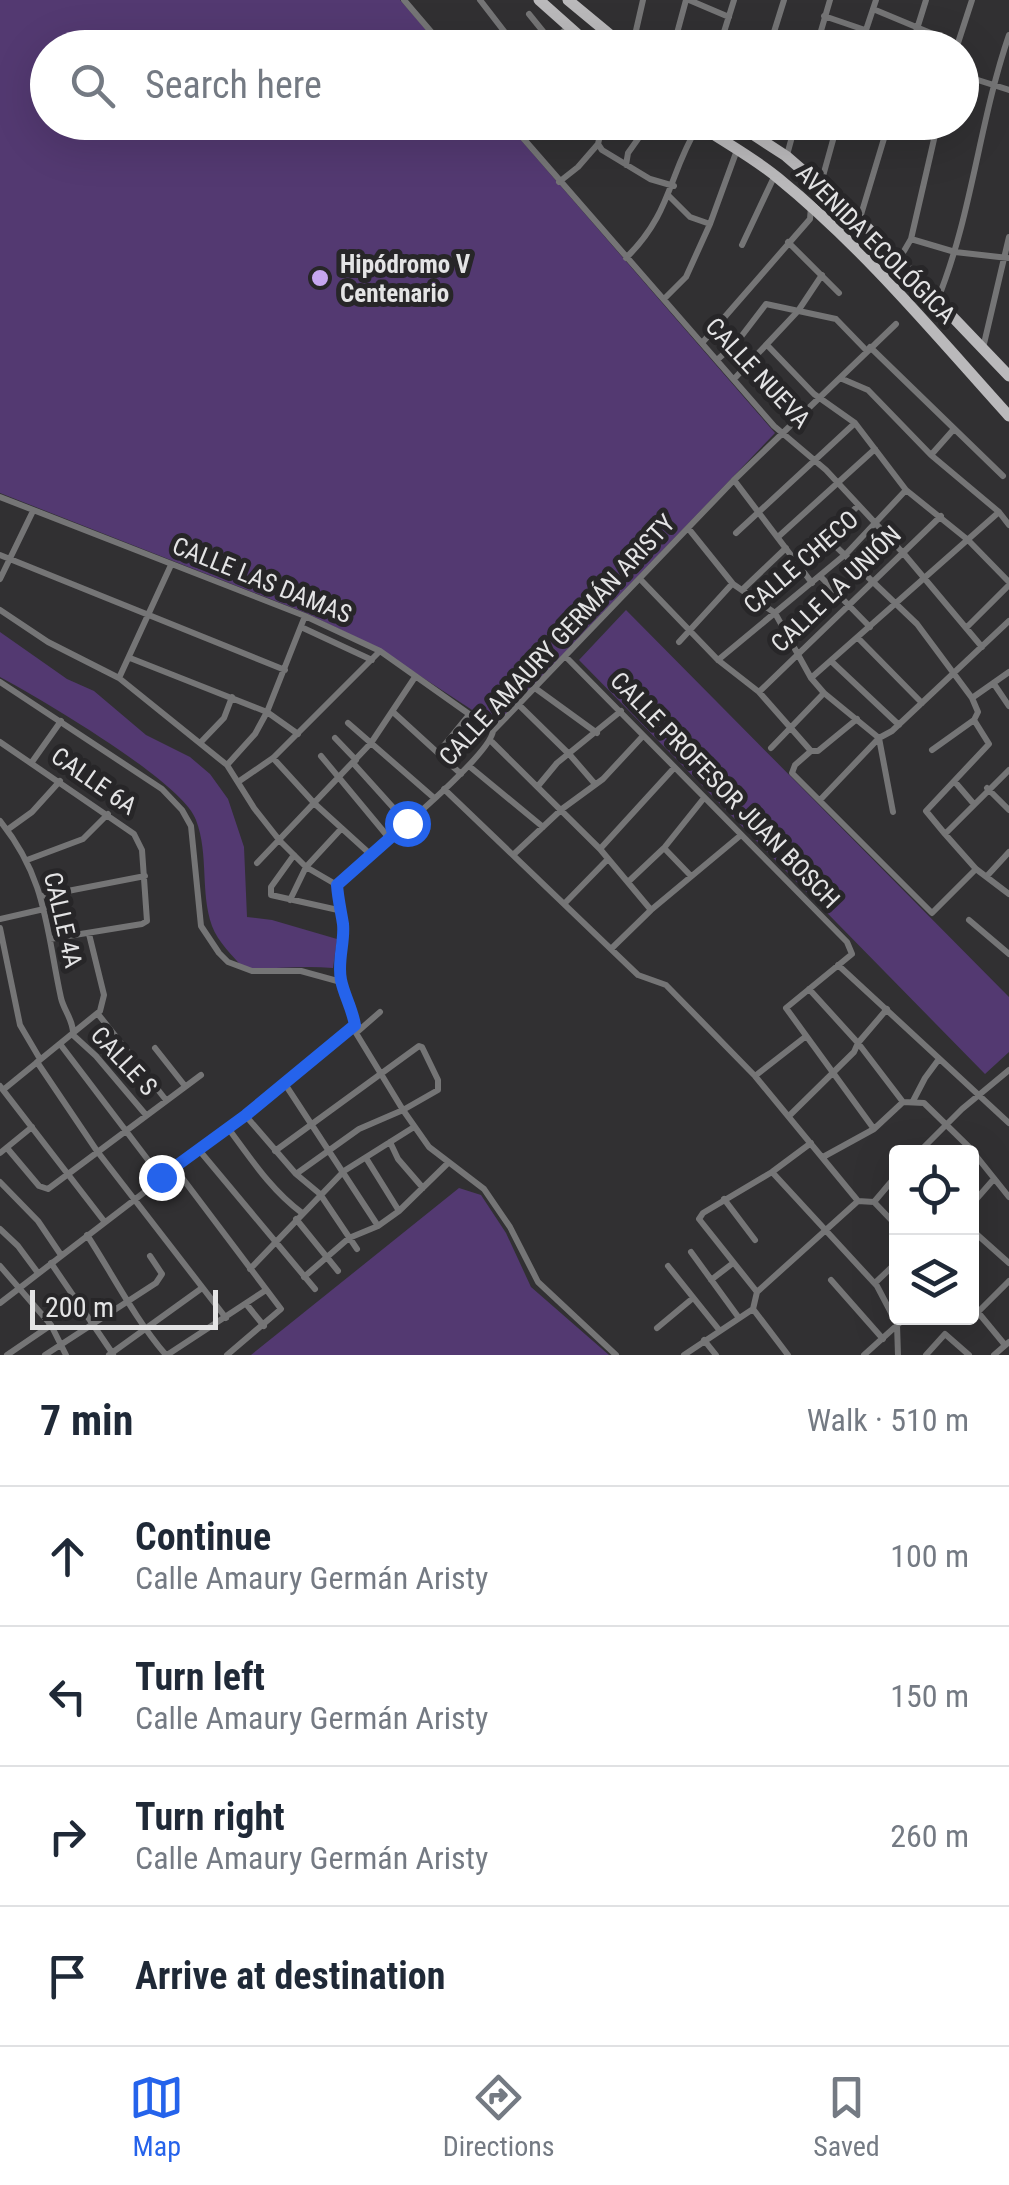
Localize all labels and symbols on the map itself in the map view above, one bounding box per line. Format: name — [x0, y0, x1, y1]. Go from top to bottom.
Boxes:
street label: AVENIDA ECOLÓGICA — [790, 158, 962, 330]
place label: Hipódromo V Centenario — [340, 250, 471, 308]
marker: Hipódromo V Centenario — [309, 267, 331, 289]
street label: CALLE NUEVA — [700, 312, 816, 434]
street label: CALLE CHECO — [738, 505, 864, 619]
street label: CALLE AMAURY GERMÁN ARISTY — [432, 508, 681, 771]
street label: CALLE LA UNIÓN — [764, 519, 907, 658]
street label: CALLE LAS DAMAS — [168, 531, 356, 629]
street label: CALLE PROFESOR JUAN BOSCH — [604, 666, 846, 914]
street label: CALLE 6A — [46, 741, 142, 821]
route start — [385, 801, 431, 847]
street label: CALLE 4A — [38, 869, 88, 971]
street label: CALLE S — [85, 1021, 163, 1101]
route end — [139, 1155, 185, 1201]
scale bar — [30, 1285, 218, 1330]

